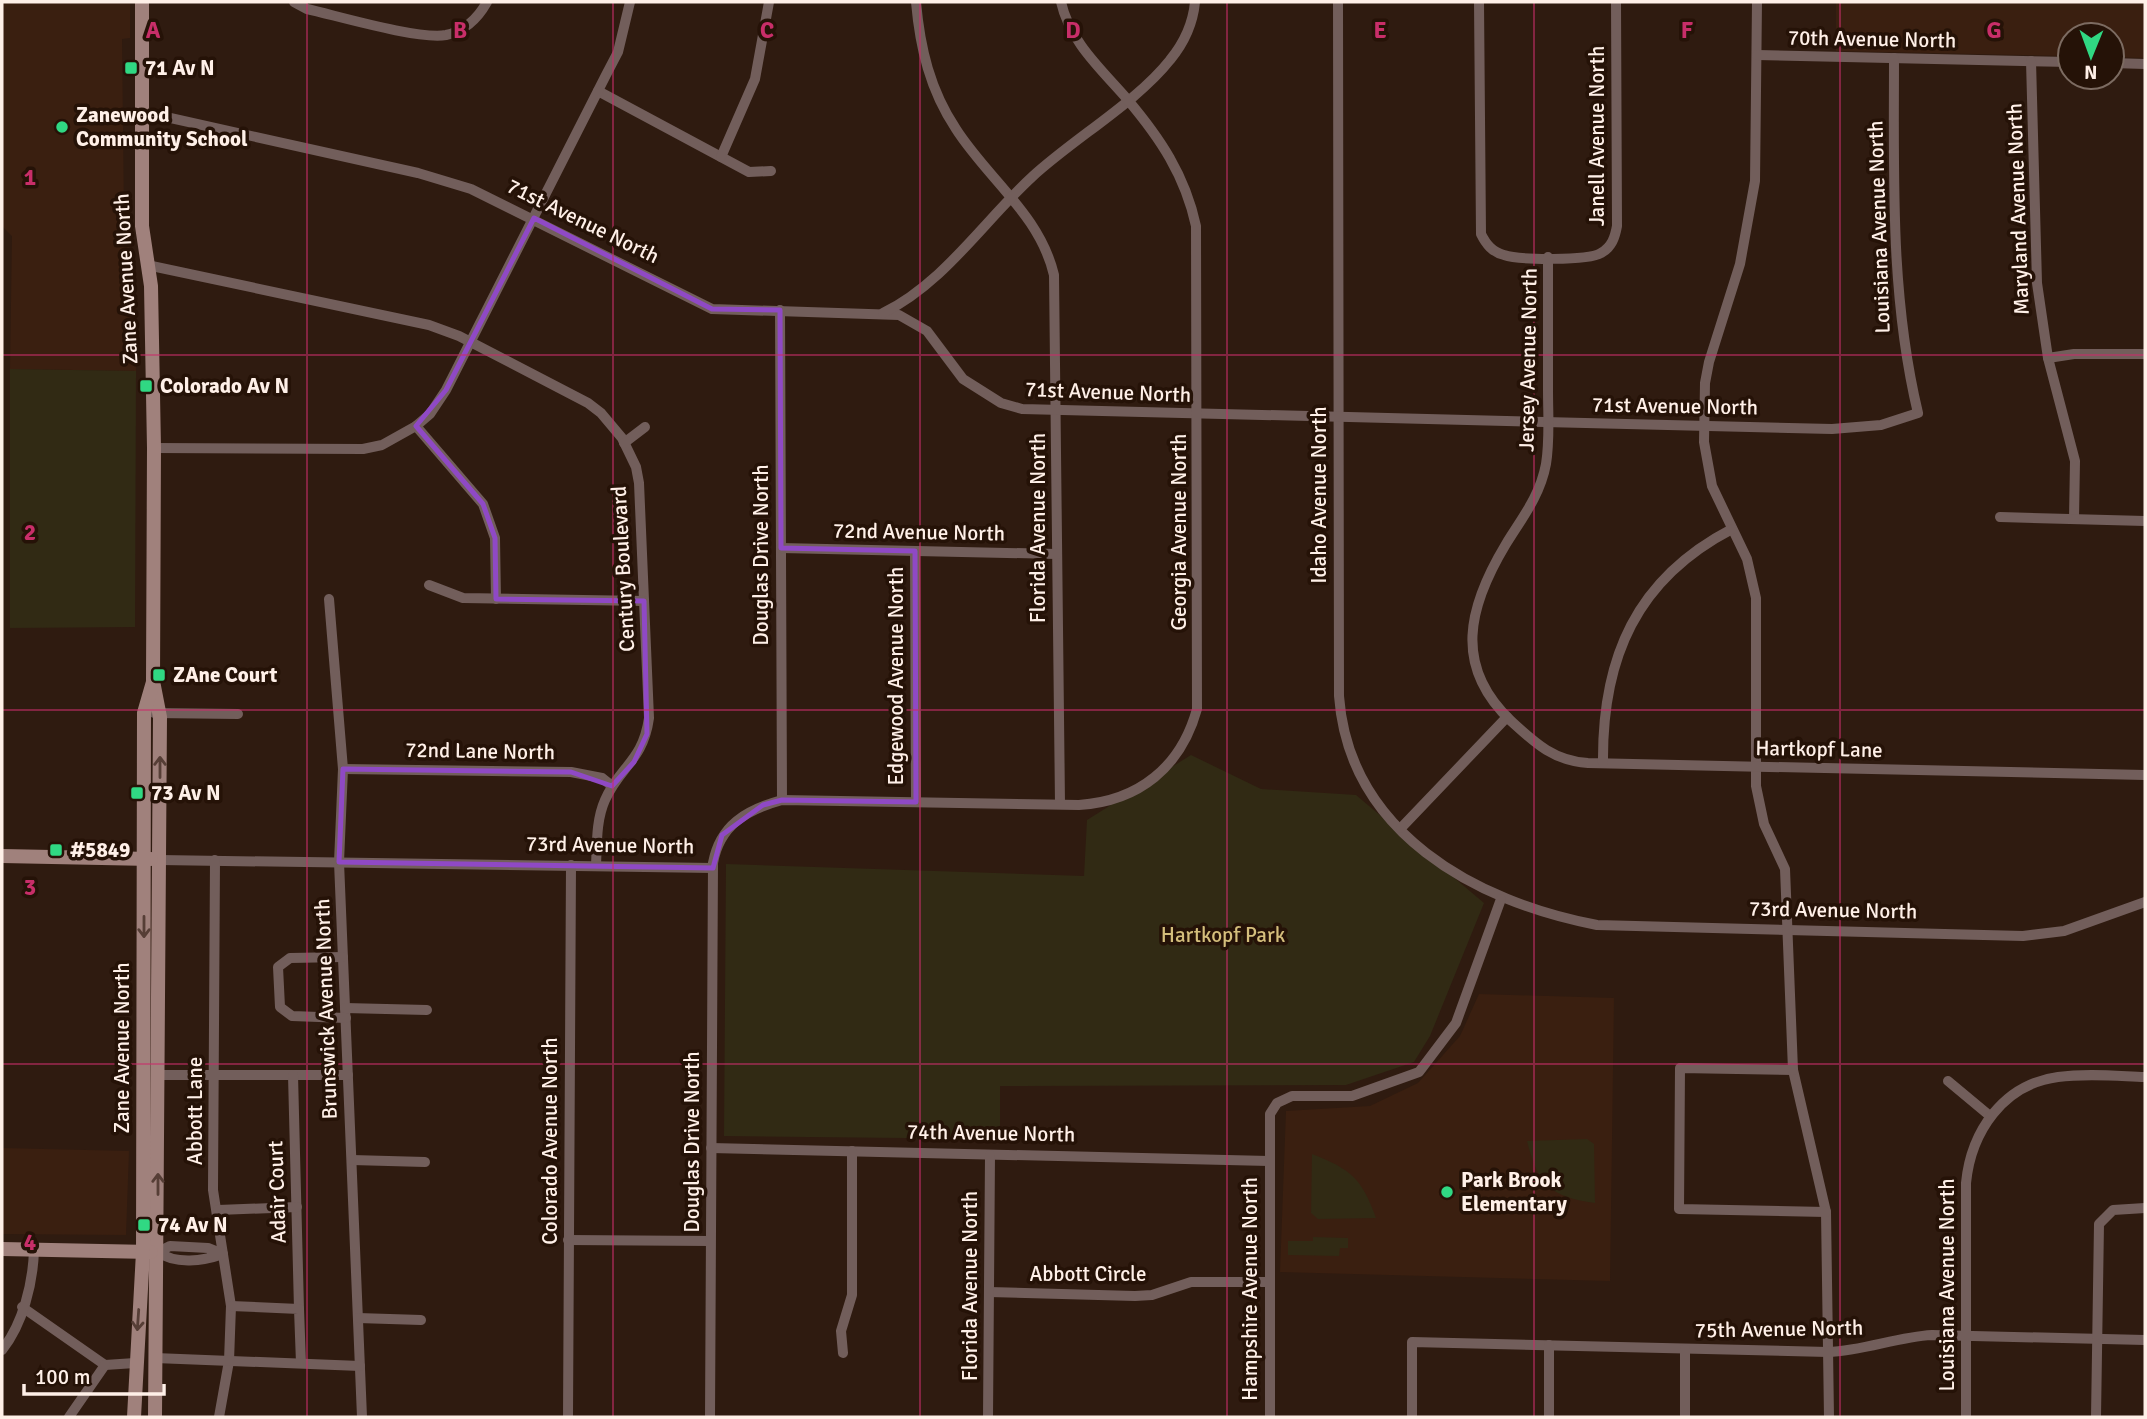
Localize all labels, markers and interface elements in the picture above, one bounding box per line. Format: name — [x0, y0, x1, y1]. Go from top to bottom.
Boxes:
text: A — [146, 16, 161, 45]
text: B — [453, 16, 467, 45]
text: C — [760, 16, 774, 45]
text: D — [1065, 16, 1081, 45]
text: E — [1373, 16, 1387, 45]
text: F — [1681, 16, 1693, 45]
text: G — [1986, 16, 2002, 45]
north arrow — [2056, 21, 2126, 91]
street label: 70th Avenue North — [1788, 25, 1956, 53]
street label: Janell Avenue North — [1584, 46, 1610, 226]
place label: 71 Av N — [145, 55, 215, 81]
marker: 71 Av N — [123, 60, 139, 76]
text: N — [2084, 60, 2098, 84]
place label: Zanewood Community School — [76, 102, 248, 152]
street label: Maryland Avenue North — [2001, 103, 2035, 315]
marker: Zanewood Community School — [54, 119, 70, 135]
street label: Louisiana Avenue North — [1862, 120, 1896, 334]
text: 1 — [24, 163, 36, 192]
street label: 71st Avenue North — [503, 173, 663, 269]
street label: Zane Avenue North — [109, 193, 143, 365]
street label: Jersey Avenue North — [1513, 268, 1543, 452]
place label: Colorado Av N — [160, 373, 289, 399]
street label: 71st Avenue North — [1024, 376, 1192, 408]
marker: Colorado Av N — [138, 378, 154, 394]
street label: 71st Avenue North — [1592, 392, 1758, 420]
street label: Idaho Avenue North — [1306, 406, 1332, 584]
street label: Florida Avenue North — [1025, 433, 1051, 623]
street label: Georgia Avenue North — [1166, 434, 1192, 630]
street label: Douglas Drive North — [748, 464, 774, 646]
street label: Century Boulevard — [606, 485, 640, 653]
street label: 72nd Avenue North — [833, 517, 1005, 547]
text: 2 — [24, 518, 36, 547]
street label: Edgewood Avenue North — [883, 566, 909, 786]
place label: ZAne Court — [173, 662, 277, 688]
marker: ZAne Court — [151, 667, 167, 683]
street label: Hartkopf Lane — [1755, 735, 1883, 763]
street label: 72nd Lane North — [405, 737, 555, 765]
one-way arrow — [153, 756, 167, 779]
place label: 73 Av N — [151, 780, 221, 806]
marker: 73 Av N — [129, 785, 145, 801]
street label: 73rd Avenue North — [526, 831, 694, 859]
place label: #5849 — [70, 837, 130, 863]
marker: #5849 — [48, 842, 64, 858]
text: 3 — [24, 873, 36, 902]
street label: 73rd Avenue North — [1749, 896, 1917, 924]
street label: Brunswick Avenue North — [309, 898, 343, 1120]
one-way arrow — [137, 916, 151, 939]
park label: Hartkopf Park — [1161, 922, 1286, 948]
street label: Zane Avenue North — [109, 962, 135, 1134]
street label: Colorado Avenue North — [537, 1037, 563, 1245]
street label: Douglas Drive North — [679, 1051, 705, 1233]
street label: Abbott Lane — [182, 1057, 208, 1165]
street label: 74th Avenue North — [907, 1119, 1075, 1147]
street label: Adair Court — [262, 1140, 292, 1244]
place label: Park Brook Elementary — [1461, 1167, 1567, 1217]
one-way arrow — [151, 1172, 165, 1195]
street label: Hampshire Avenue North — [1237, 1177, 1263, 1401]
street label: Louisiana Avenue North — [1934, 1178, 1960, 1392]
marker: Park Brook Elementary — [1439, 1184, 1455, 1200]
street label: Florida Avenue North — [957, 1191, 983, 1381]
place label: 74 Av N — [158, 1212, 228, 1238]
marker: 74 Av N — [136, 1217, 152, 1233]
text: 4 — [24, 1228, 36, 1257]
street label: Abbott Circle — [1029, 1261, 1147, 1287]
one-way arrow — [132, 1308, 145, 1331]
street label: 75th Avenue North — [1695, 1315, 1863, 1343]
scale bar — [24, 1352, 164, 1396]
text: 100 m — [35, 1364, 90, 1390]

